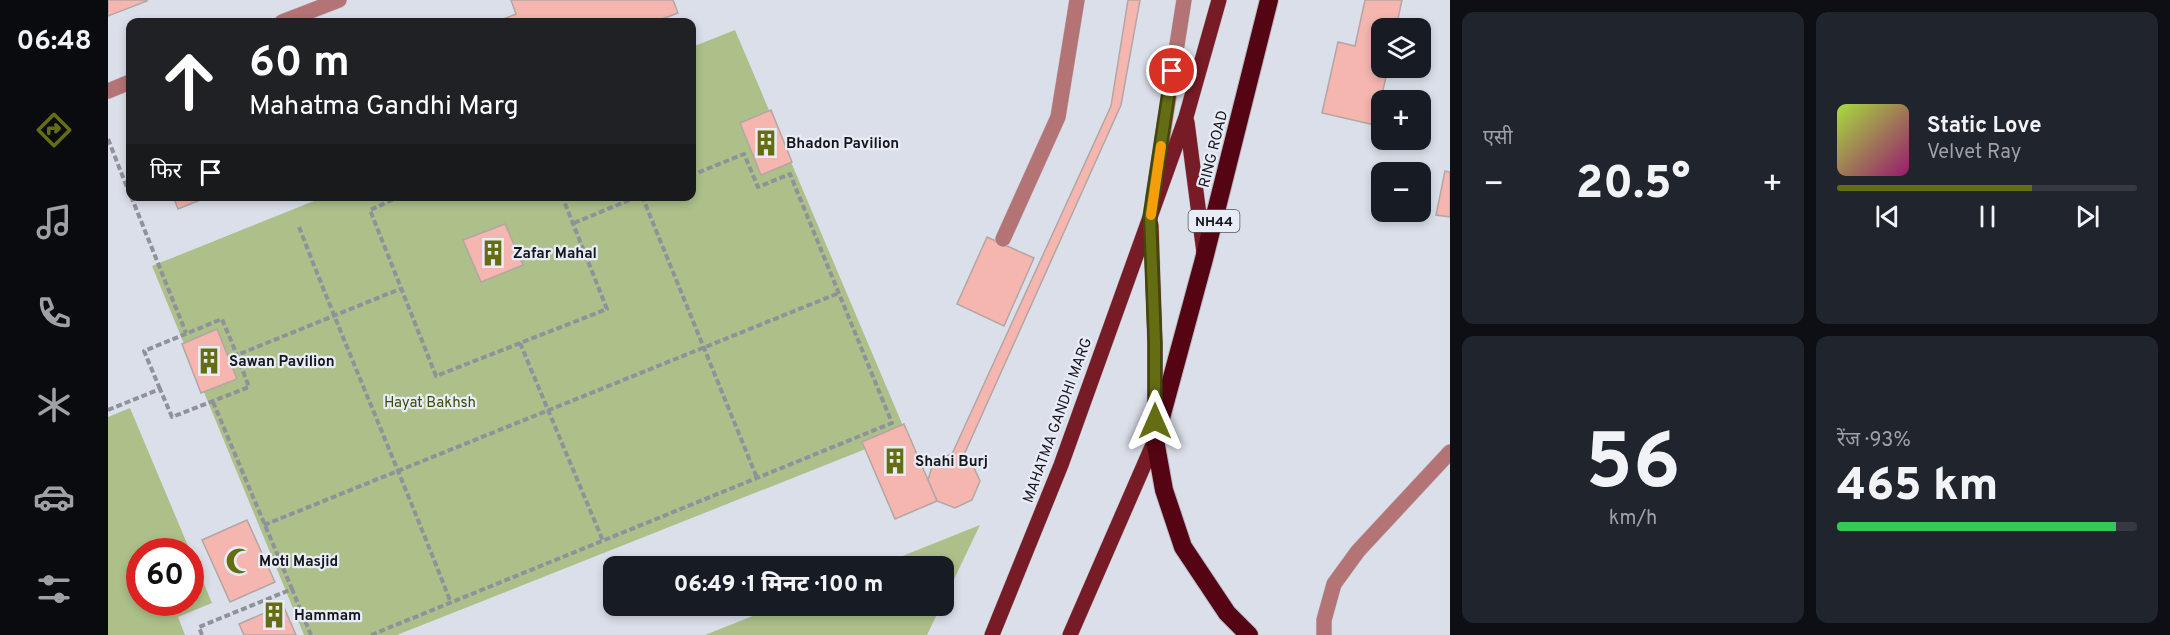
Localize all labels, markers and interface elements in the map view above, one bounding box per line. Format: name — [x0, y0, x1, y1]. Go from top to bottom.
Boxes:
map controls — [1371, 18, 1431, 222]
button: layers — [1371, 18, 1431, 78]
text: 06:48 — [16, 25, 92, 59]
text: 60 m — [249, 38, 350, 91]
icon: ahead — [150, 42, 228, 120]
pin — [1146, 45, 1197, 96]
icon: arrive — [1155, 54, 1188, 87]
text: Mahatma Gandhi Marg — [249, 90, 519, 124]
button: + — [1371, 90, 1431, 150]
icon: directions — [33, 109, 75, 151]
street label: RING ROAD — [1196, 109, 1233, 190]
text: Static Love — [1927, 113, 2041, 140]
text: एसी — [1483, 126, 1513, 152]
building icon: Bhadon Pavilion — [751, 128, 781, 158]
place label: Bhadon Pavilion — [786, 135, 899, 154]
text: Velvet Ray — [1927, 140, 2021, 166]
icon: arrive — [194, 156, 227, 189]
text: 20.5° — [1576, 157, 1690, 214]
text: फिर — [150, 159, 182, 186]
button: − — [1371, 162, 1431, 222]
text: − — [1483, 165, 1504, 207]
text: + — [1762, 165, 1783, 207]
icon: previous — [1871, 200, 1904, 233]
icon: pause — [1971, 200, 2004, 233]
icon: next — [2071, 200, 2104, 233]
icon: music — [33, 201, 75, 243]
road number: NH44 — [1188, 210, 1240, 232]
building icon: Zafar Mahal — [478, 238, 508, 268]
place label: Zafar Mahal — [513, 245, 597, 264]
icon: phone — [33, 292, 75, 334]
street label: MAHATMA GANDHI MARG — [1020, 335, 1097, 506]
building icon: Sawan Pavilion — [194, 346, 224, 376]
place label: Sawan Pavilion — [229, 353, 335, 372]
icon: climate — [33, 384, 75, 426]
position arrow — [1123, 389, 1187, 453]
park label: Hayat Bakhsh — [384, 394, 476, 413]
text: 56 — [1585, 417, 1681, 516]
text: रेंज · 93% — [1837, 428, 1911, 454]
building icon: Shahi Burj — [880, 446, 910, 476]
place label: Shahi Burj — [915, 453, 988, 472]
text: 465 km — [1837, 459, 1998, 516]
icon: car — [33, 476, 75, 518]
text: km/h — [1609, 506, 1657, 532]
speed limit sign: 60 — [126, 538, 204, 616]
mosque icon: Moti Masjid — [224, 546, 254, 576]
place label: Moti Masjid — [259, 553, 338, 572]
icon: filters — [33, 568, 75, 610]
text: 06:49 · 1 मिनट · 100 m — [674, 572, 883, 599]
building icon: Hammam — [259, 600, 289, 630]
place label: Hammam — [294, 607, 361, 626]

